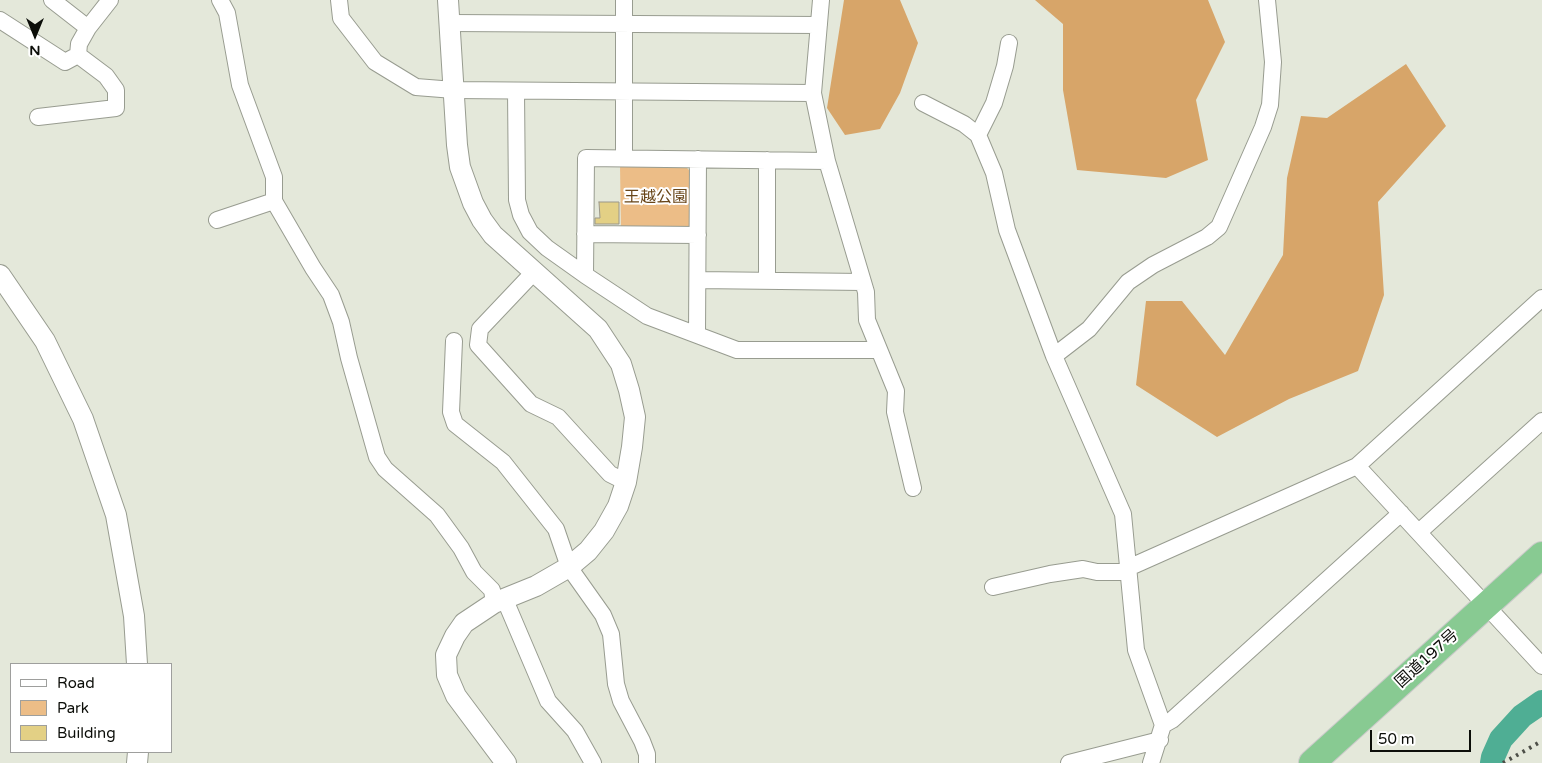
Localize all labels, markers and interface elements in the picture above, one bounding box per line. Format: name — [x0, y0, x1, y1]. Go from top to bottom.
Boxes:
north arrow — [10, 10, 60, 60]
text: N — [29, 42, 41, 59]
park label: 王越公園 — [624, 188, 688, 208]
street label: 国道197号 — [1392, 626, 1462, 692]
legend — [10, 663, 172, 753]
text: Road — [57, 674, 95, 692]
text: Park — [57, 699, 89, 717]
scale bar — [1372, 720, 1473, 752]
text: Building — [57, 724, 116, 742]
text: 50 m — [1378, 730, 1415, 748]

